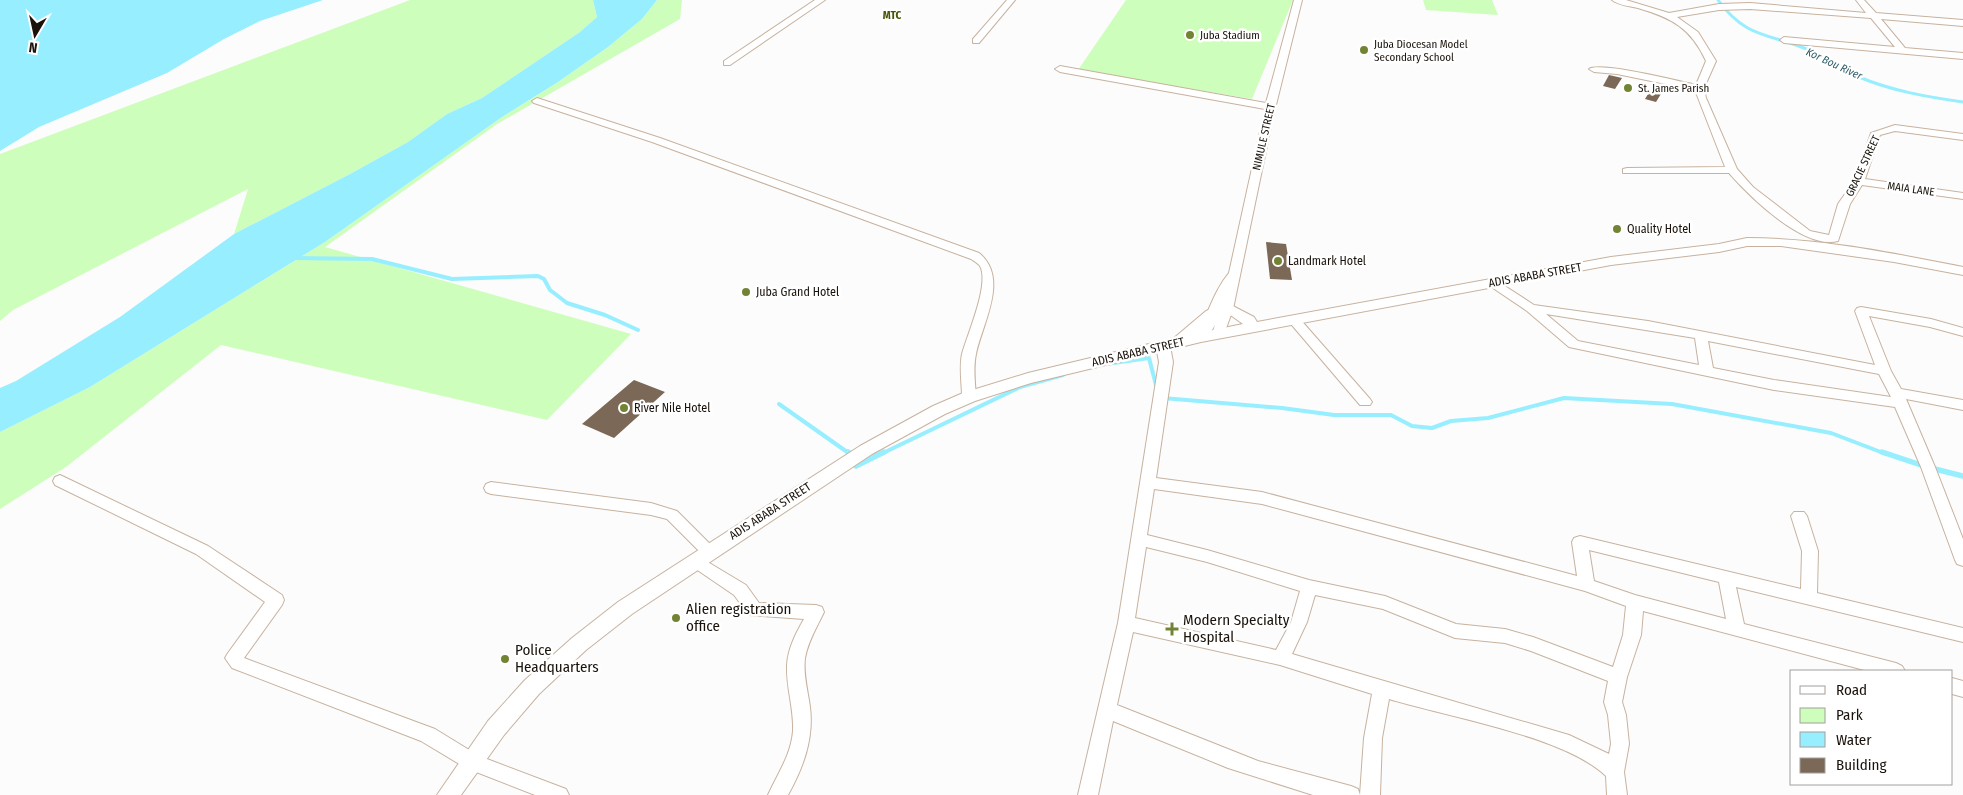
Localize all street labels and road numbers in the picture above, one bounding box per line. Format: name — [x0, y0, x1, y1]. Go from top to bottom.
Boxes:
street label: NIMULE STREET — [1250, 101, 1278, 172]
street label: GRACIE STREET — [1843, 133, 1883, 199]
street label: MAIA LANE — [1887, 179, 1935, 199]
street label: ADIS ABABA STREET — [1487, 260, 1583, 290]
street label: ADIS ABABA STREET — [1090, 334, 1186, 369]
street label: ADIS ABABA STREET — [727, 479, 814, 543]

